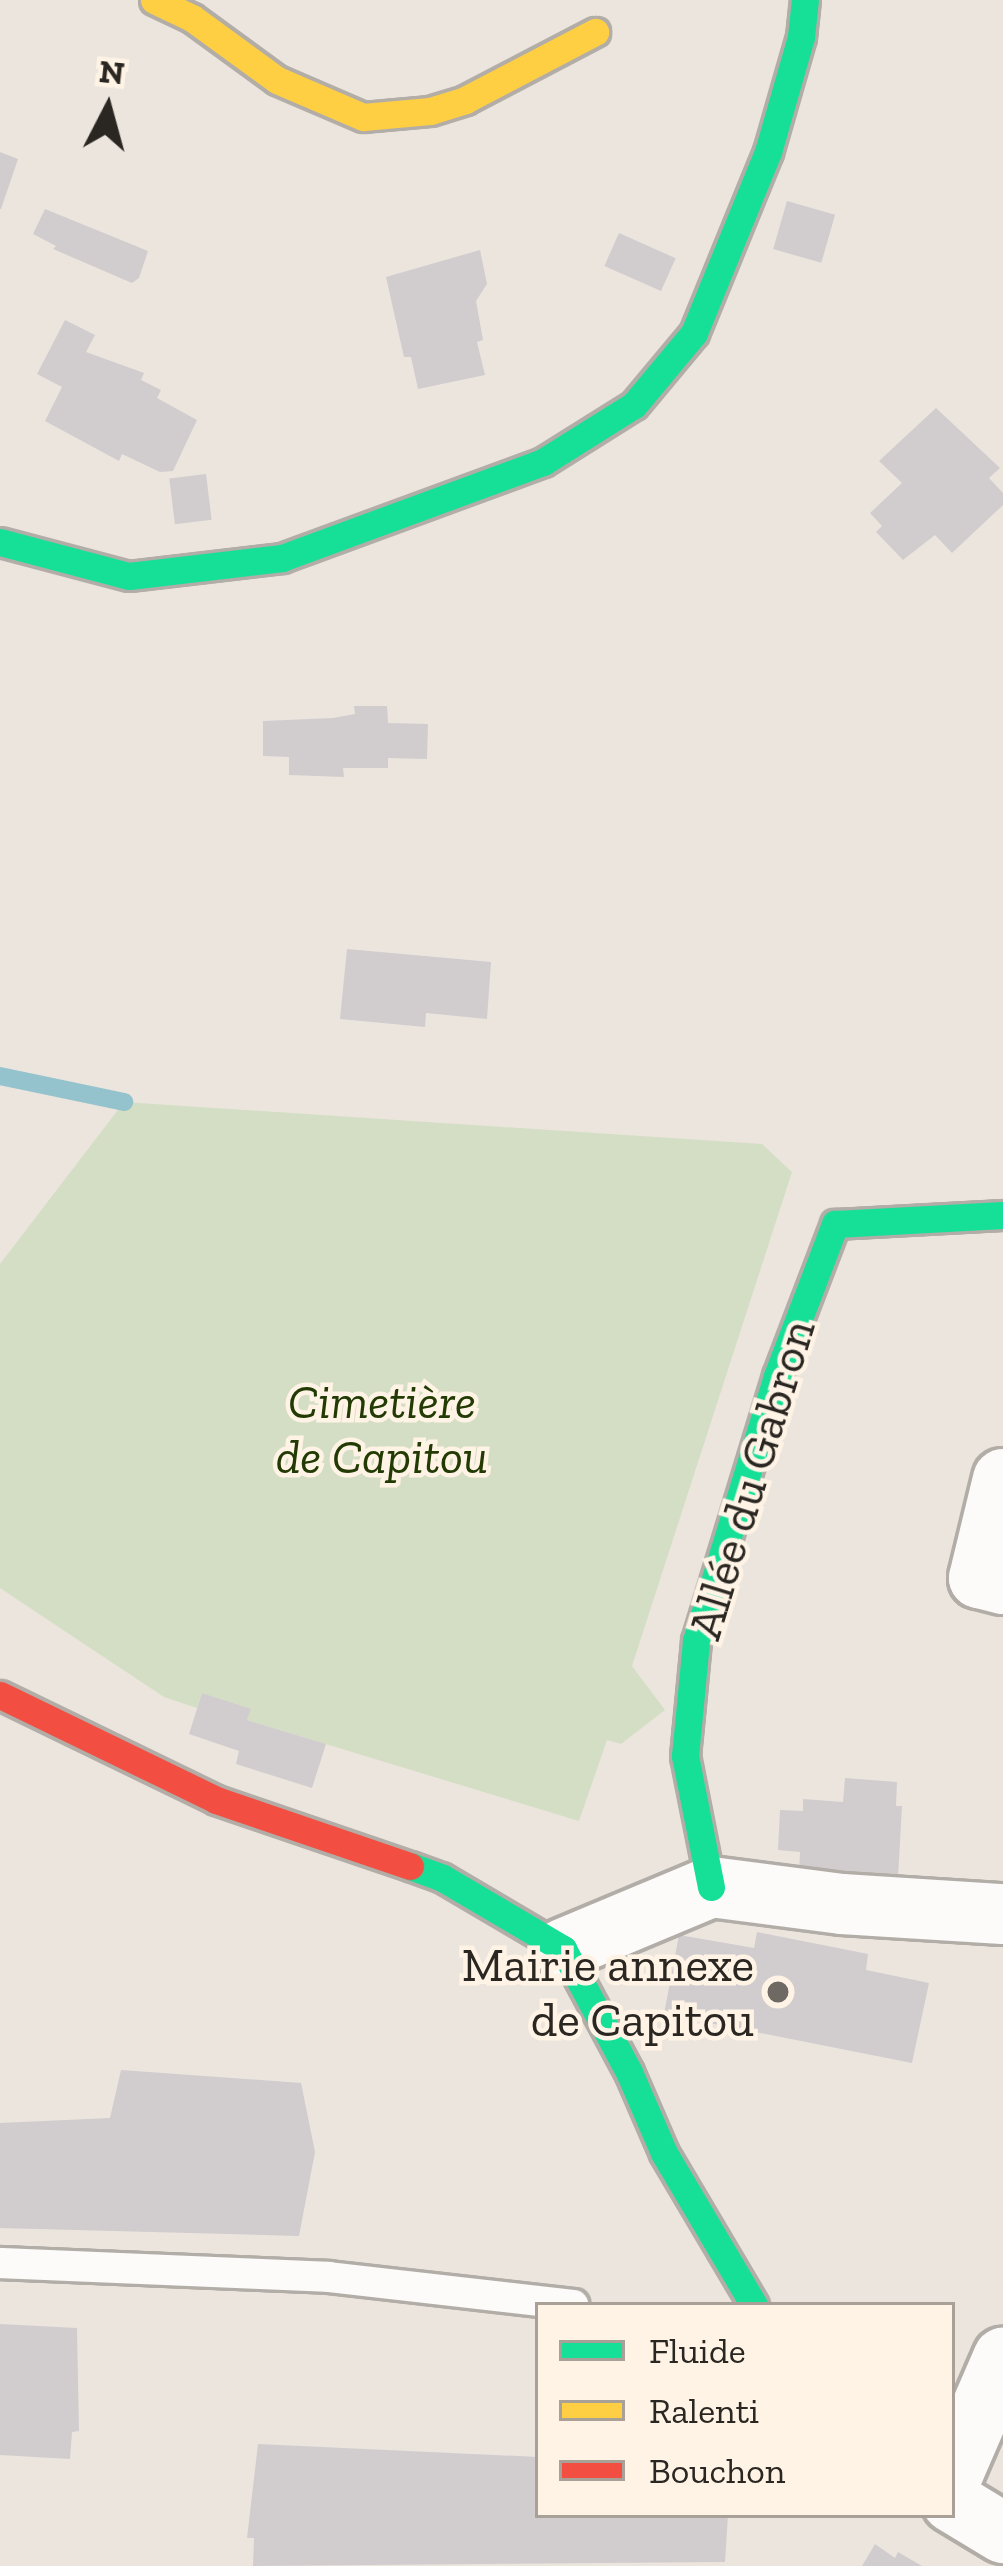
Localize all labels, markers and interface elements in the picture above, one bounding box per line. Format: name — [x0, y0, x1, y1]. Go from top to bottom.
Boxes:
north arrow — [48, 48, 168, 168]
text: N — [97, 51, 126, 92]
street label: Allée du Gabron — [675, 1312, 827, 1646]
park label: Cimetière de Capitou — [276, 1372, 488, 1485]
place label: Mairie annexe de Capitou — [462, 1935, 754, 2048]
marker: Mairie annexe de Capitou — [765, 1979, 791, 2005]
legend — [535, 2302, 955, 2518]
text: Fluide — [649, 2329, 746, 2372]
text: Ralenti — [649, 2389, 759, 2432]
text: Bouchon — [649, 2449, 785, 2492]

